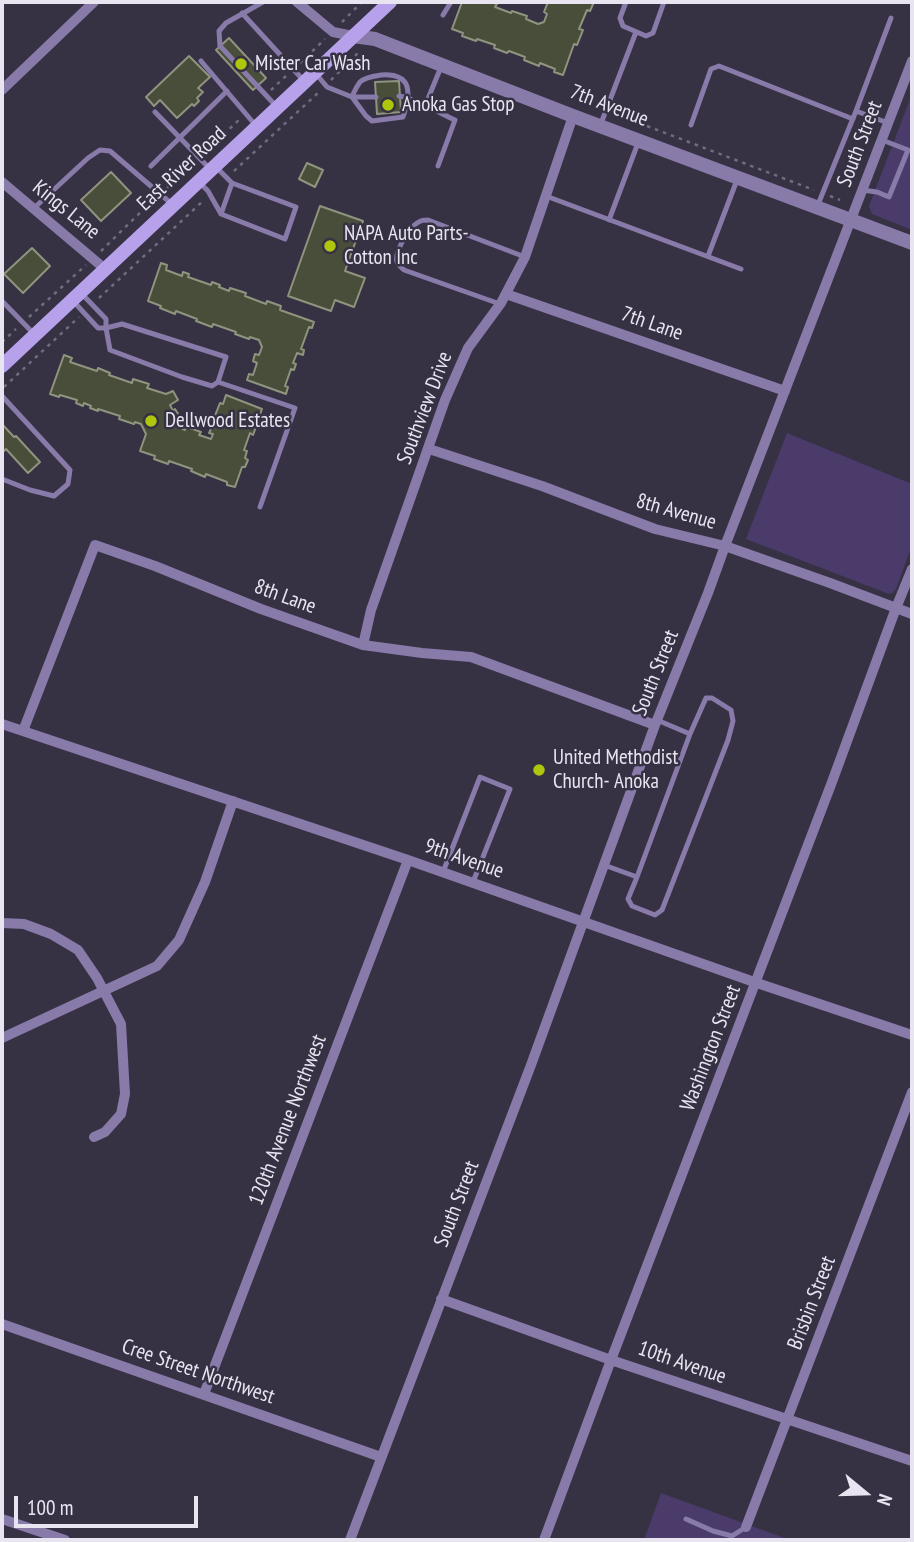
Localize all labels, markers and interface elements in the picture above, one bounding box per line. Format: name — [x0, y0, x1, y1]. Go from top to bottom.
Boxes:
place label: Mister Car Wash — [255, 51, 371, 77]
marker: Mister Car Wash — [233, 56, 249, 72]
street label: 7th Avenue — [566, 80, 652, 132]
place label: Anoka Gas Stop — [402, 92, 514, 118]
marker: Anoka Gas Stop — [380, 97, 396, 113]
street label: South Street — [832, 97, 888, 191]
street label: East River Road — [132, 122, 232, 216]
street label: Kings Lane — [27, 175, 105, 245]
place label: NAPA Auto Parts- Cotton Inc — [344, 221, 469, 271]
marker: NAPA Auto Parts- Cotton Inc — [322, 238, 338, 254]
street label: 7th Lane — [618, 302, 686, 346]
street label: Southview Drive — [392, 348, 458, 468]
place label: Dellwood Estates — [165, 408, 290, 434]
marker: Dellwood Estates — [143, 413, 159, 429]
street label: 8th Avenue — [633, 489, 719, 535]
street label: 8th Lane — [251, 574, 319, 620]
street label: South Street — [627, 627, 685, 719]
place label: United Methodist Church- Anoka — [553, 745, 678, 795]
marker: United Methodist Church- Anoka — [531, 762, 547, 778]
street label: 9th Avenue — [421, 834, 507, 884]
street label: Washington Street — [675, 981, 747, 1115]
street label: 120th Avenue Northwest — [244, 1031, 332, 1209]
street label: South Street — [429, 1157, 485, 1251]
street label: Brisbin Street — [783, 1253, 841, 1353]
street label: Cree Street Northwest — [118, 1334, 278, 1410]
street label: 10th Avenue — [635, 1336, 729, 1390]
north arrow — [830, 1458, 900, 1528]
scale bar — [18, 1482, 201, 1526]
text: N — [872, 1491, 898, 1509]
text: 100 m — [27, 1494, 73, 1521]

